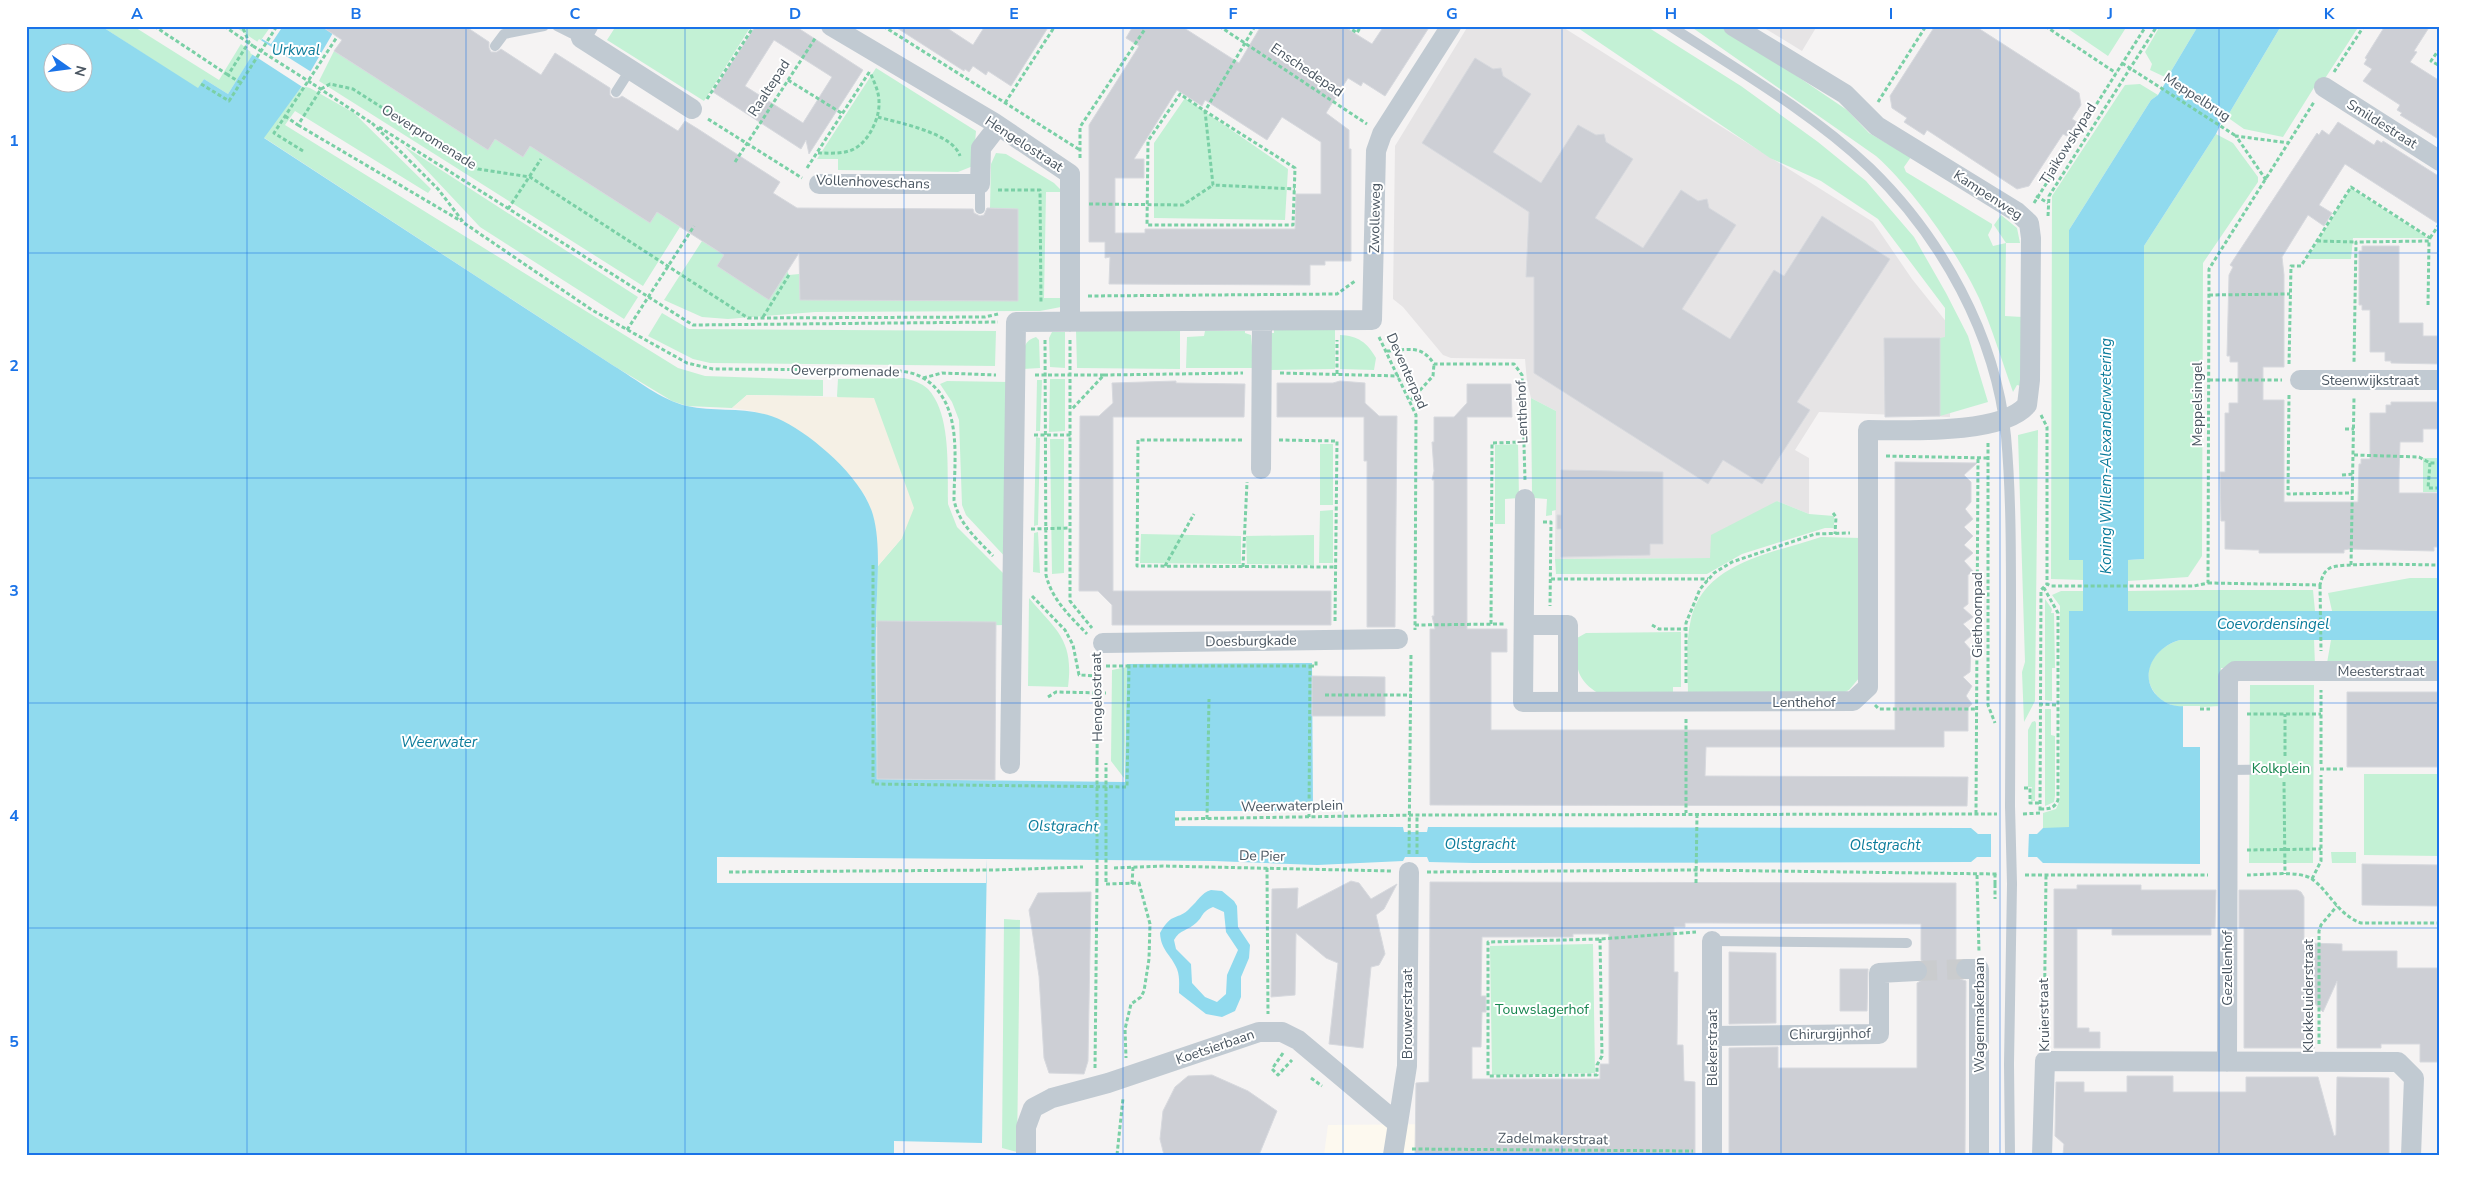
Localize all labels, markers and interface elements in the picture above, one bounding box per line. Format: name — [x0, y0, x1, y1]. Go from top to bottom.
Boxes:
text: A — [131, 3, 143, 25]
text: B — [350, 3, 362, 25]
text: C — [570, 3, 581, 25]
text: D — [789, 3, 801, 25]
text: E — [1009, 3, 1019, 25]
text: F — [1229, 3, 1238, 25]
text: G — [1446, 3, 1458, 25]
text: H — [1665, 3, 1677, 25]
text: I — [1889, 3, 1893, 25]
text: J — [2106, 3, 2113, 25]
text: K — [2324, 3, 2336, 25]
street label: Enschedepad — [1267, 39, 1347, 101]
water label: Urkwal — [272, 40, 320, 60]
north arrow — [42, 42, 92, 92]
street label: Raaltepad — [744, 56, 794, 120]
text: N — [70, 64, 91, 78]
street label: Meppelbrug — [2160, 68, 2234, 126]
street label: Smildestraat — [2343, 95, 2421, 153]
street label: Oeverpromenade — [378, 100, 480, 174]
street label: Tjaikowskypad — [2035, 100, 2101, 188]
street label: Hengelostraat — [981, 112, 1067, 176]
text: 1 — [9, 130, 19, 152]
street label: Kampenweg — [1950, 166, 2026, 224]
street label: Vollenhoveschans — [815, 170, 930, 193]
street label: Zwolleweg — [1365, 183, 1385, 253]
street label: Deventerpad — [1382, 330, 1432, 412]
water label: Koning Willem-Alexanderwetering — [2096, 338, 2116, 574]
text: 2 — [9, 355, 19, 377]
street label: Oeverpromenade — [790, 361, 900, 381]
street label: Meppelsingel — [2188, 361, 2207, 447]
street label: Steenwijkstraat — [2321, 371, 2419, 390]
street label: Lenthehof — [1511, 380, 1533, 444]
street label: Giethoornpad — [1968, 572, 1987, 658]
text: 3 — [9, 580, 19, 602]
water label: Coevordensingel — [2217, 614, 2329, 634]
street label: Doesburgkade — [1205, 631, 1297, 651]
street label: Hengelostraat — [1087, 652, 1107, 742]
street label: Meesterstraat — [2338, 662, 2425, 681]
street label: Lenthehof — [1772, 693, 1836, 712]
water label: Weerwater — [401, 732, 478, 752]
park label: Kolkplein — [2252, 759, 2310, 778]
street label: Weerwaterplein — [1241, 796, 1343, 816]
text: 4 — [9, 805, 19, 827]
water label: Olstgracht — [1027, 815, 1099, 837]
water label: Olstgracht — [1445, 834, 1516, 854]
water label: Olstgracht — [1850, 835, 1921, 855]
street label: De Pier — [1239, 846, 1285, 866]
street label: Gezellenhof — [2218, 930, 2237, 1006]
street label: Klokkeluiderstraat — [2299, 939, 2318, 1053]
street label: Wagenmakerbaan — [1970, 957, 1989, 1073]
street label: Brouwerstraat — [1398, 969, 1417, 1059]
street label: Kruierstraat — [2034, 978, 2054, 1052]
park label: Touwslagerhof — [1495, 1000, 1589, 1019]
street label: Blekerstraat — [1703, 1010, 1722, 1086]
street label: Chirurgijnhof — [1789, 1024, 1871, 1044]
street label: Koetsierbaan — [1173, 1025, 1257, 1069]
text: 5 — [9, 1031, 19, 1053]
street label: Zadelmakerstraat — [1498, 1129, 1608, 1149]

